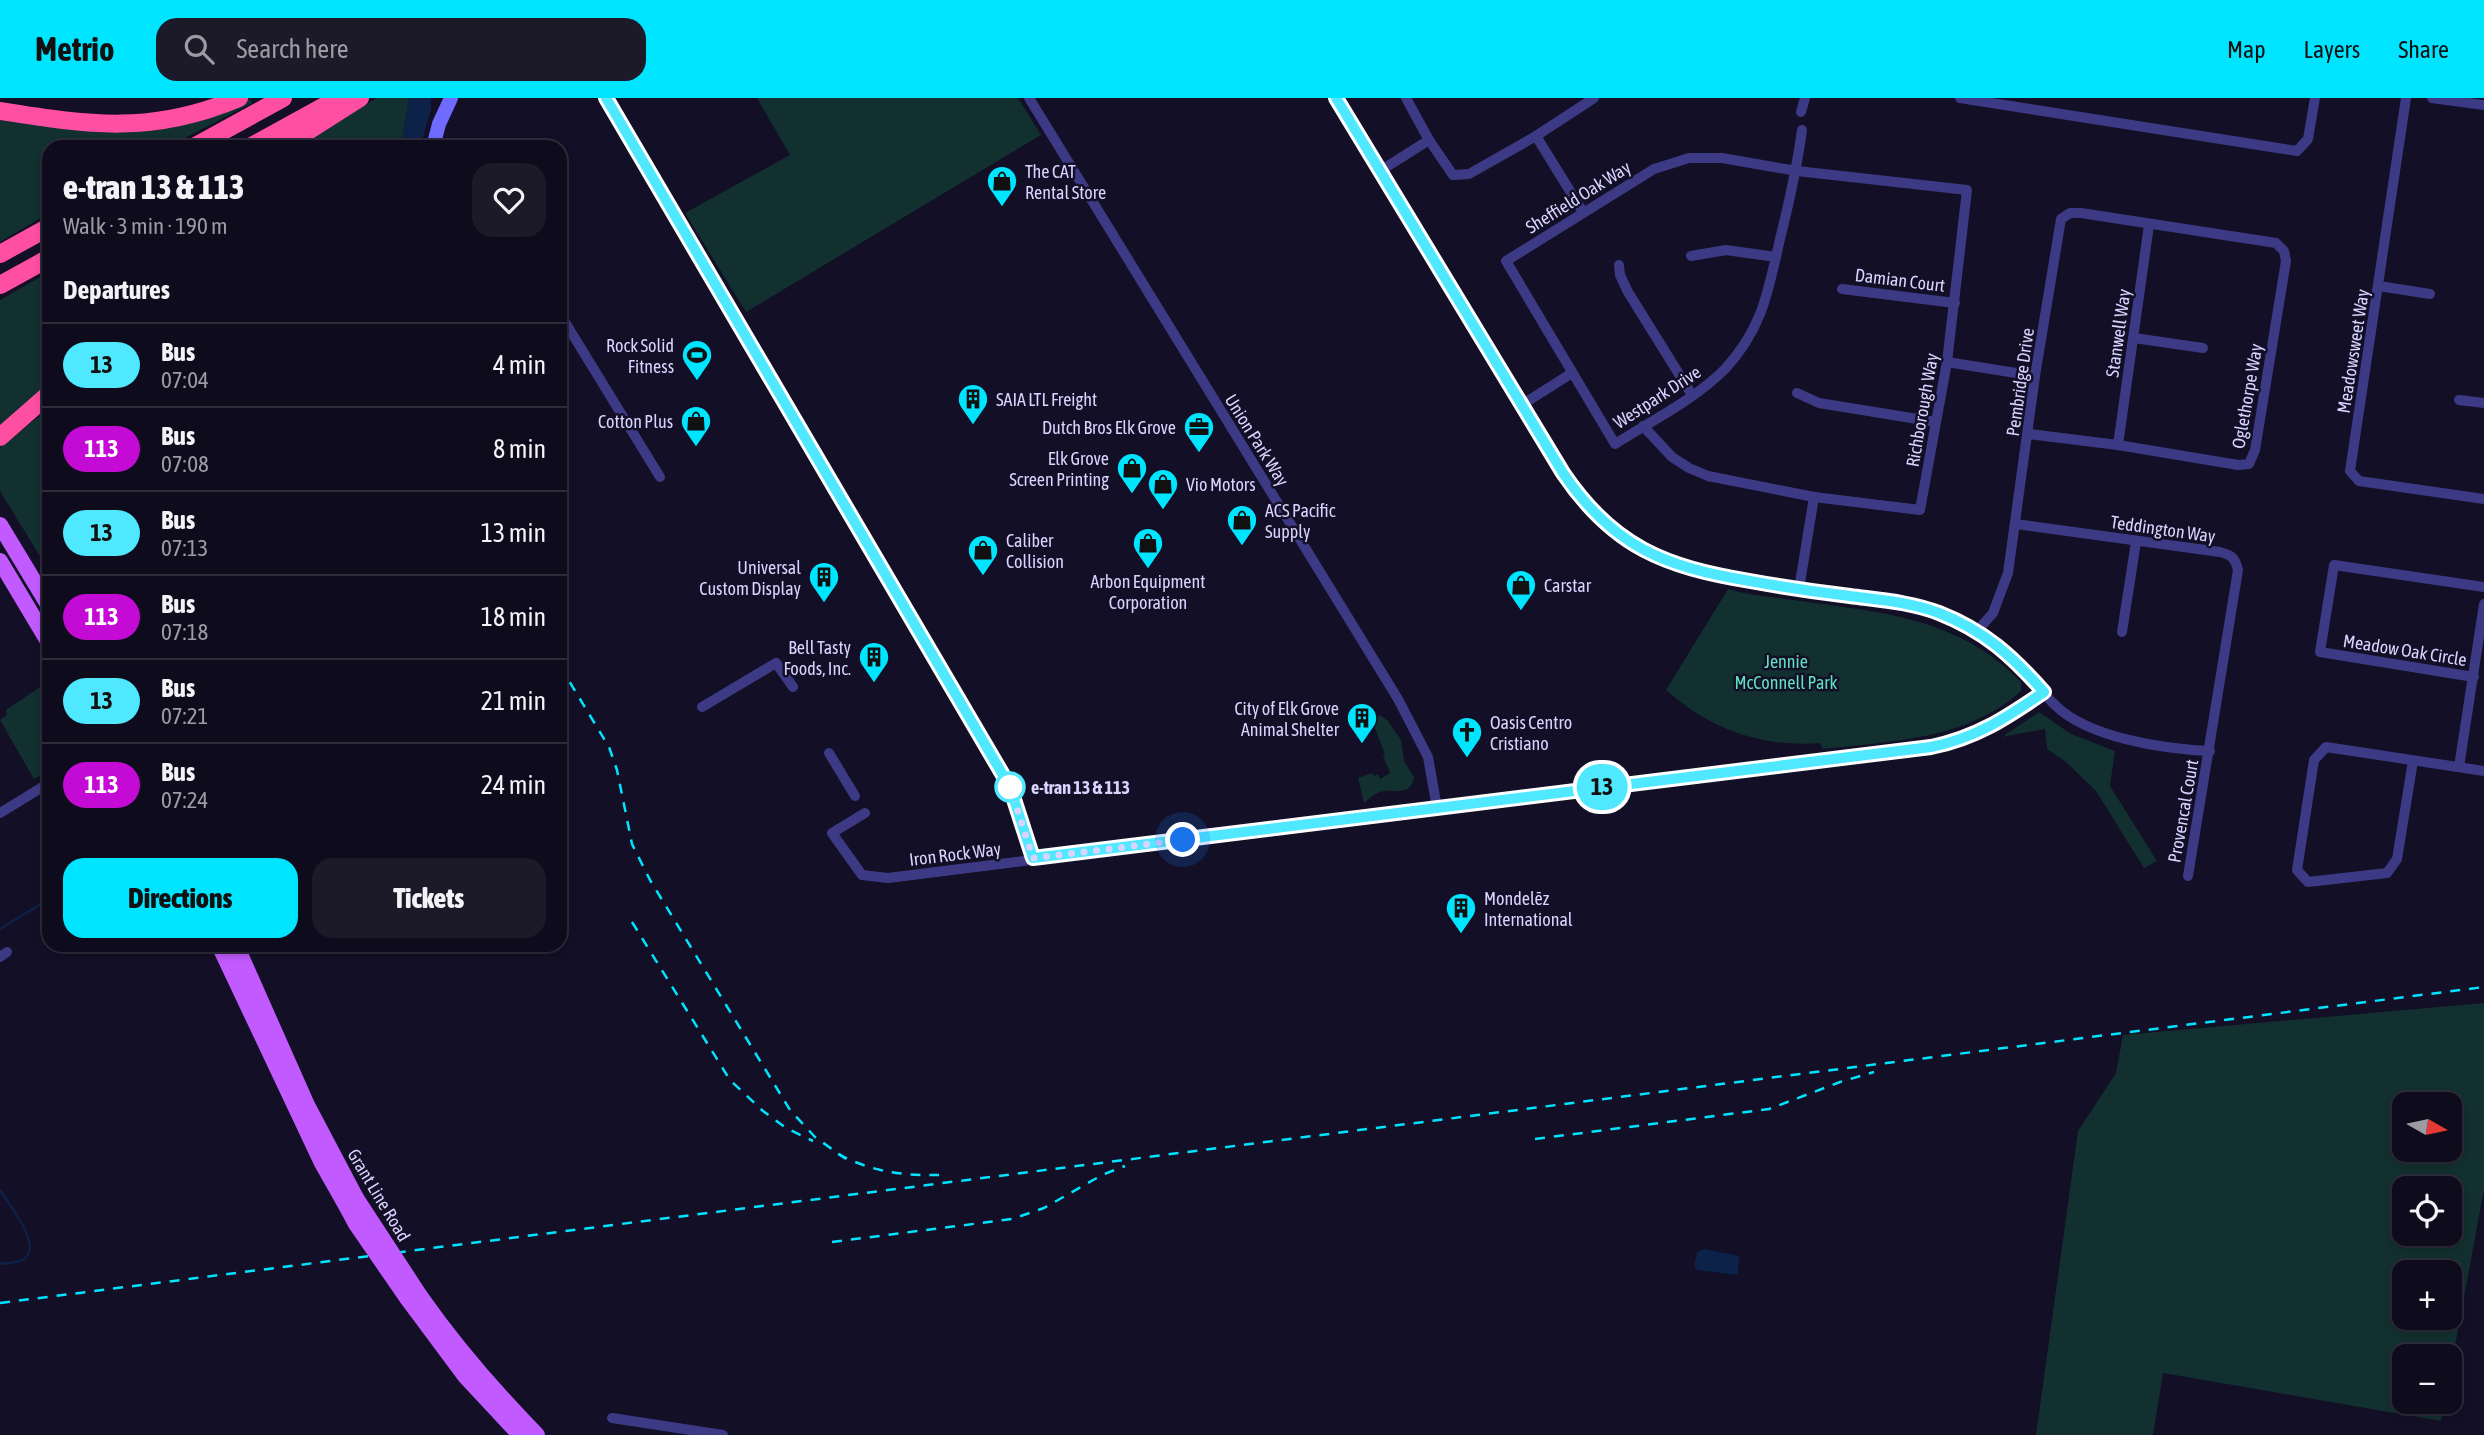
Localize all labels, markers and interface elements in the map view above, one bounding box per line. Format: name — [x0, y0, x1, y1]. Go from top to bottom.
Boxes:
search box — [156, 18, 646, 81]
text: Metrio — [35, 30, 114, 68]
icon: search — [180, 30, 218, 68]
text: Search here — [236, 34, 349, 64]
text: Map — [2227, 36, 2266, 63]
text: Layers — [2304, 36, 2360, 63]
text: Share — [2398, 36, 2449, 63]
street label: Sheffield Oak Way — [1522, 156, 1634, 238]
place label: The CAT Rental Store — [1025, 161, 1106, 203]
button: heart — [472, 163, 546, 237]
shop icon: The CAT Rental Store — [985, 164, 1019, 208]
text: e-tran 13 & 113 — [63, 168, 244, 206]
text: Walk · 3 min · 190 m — [63, 213, 227, 239]
street label: Damian Court — [1854, 264, 1946, 296]
text: Departures — [63, 275, 170, 305]
street label: Meadowsweet Way — [2333, 287, 2373, 415]
street label: Stanwell Way — [2101, 288, 2135, 378]
street label: Pembridge Drive — [2002, 326, 2038, 438]
place label: Rock Solid Fitness — [606, 335, 674, 377]
text: Bus — [161, 337, 195, 367]
sports icon: Rock Solid Fitness — [680, 338, 714, 382]
street label: Oglethorpe Way — [2227, 342, 2267, 450]
text: 4 min — [493, 350, 546, 380]
text: 13 — [90, 351, 113, 378]
street label: Richborough Way — [1902, 351, 1942, 469]
street label: Westpark Drive — [1609, 361, 1705, 433]
text: 07:04 — [161, 367, 209, 393]
building icon: SAIA LTL Freight — [956, 382, 990, 426]
place label: SAIA LTL Freight — [996, 389, 1097, 410]
street label: Union Park Way — [1221, 390, 1293, 490]
shop icon: Cotton Plus — [679, 404, 713, 448]
office icon: Dutch Bros Elk Grove — [1182, 410, 1216, 454]
place label: Cotton Plus — [598, 411, 673, 432]
place label: Dutch Bros Elk Grove — [1042, 417, 1176, 438]
text: Bus — [161, 421, 195, 451]
text: 8 min — [493, 434, 546, 464]
text: 113 — [85, 435, 118, 462]
place label: Elk Grove Screen Printing — [1009, 448, 1109, 490]
text: 07:08 — [161, 451, 209, 477]
shop icon: Elk Grove Screen Printing — [1115, 451, 1149, 495]
shop icon: Vio Motors — [1146, 467, 1180, 511]
place label: Vio Motors — [1186, 474, 1256, 495]
place label: ACS Pacific Supply — [1265, 500, 1336, 542]
shop icon: ACS Pacific Supply — [1225, 503, 1259, 547]
text: Bus — [161, 505, 195, 535]
street label: Teddington Way — [2109, 511, 2217, 547]
text: 13 min — [481, 518, 546, 548]
text: 13 — [90, 519, 113, 546]
shop icon: Arbon Equipment Corporation — [1131, 526, 1165, 570]
place label: Caliber Collision — [1006, 530, 1064, 572]
shop icon: Caliber Collision — [966, 533, 1000, 577]
text: 07:13 — [161, 535, 208, 561]
place label: Universal Custom Display — [699, 557, 801, 599]
building icon: Universal Custom Display — [807, 560, 841, 604]
shop icon: Carstar — [1504, 568, 1538, 612]
place label: Arbon Equipment Corporation — [1091, 571, 1205, 613]
place label: Carstar — [1544, 575, 1592, 596]
text: Bus — [161, 589, 195, 619]
text: 18 min — [481, 602, 546, 632]
text: 113 — [85, 603, 118, 630]
text: 07:18 — [161, 619, 208, 645]
street label: Meadow Oak Circle — [2342, 630, 2468, 670]
place label: Bell Tasty Foods, Inc. — [783, 637, 851, 679]
building icon: Bell Tasty Foods, Inc. — [857, 640, 891, 684]
park label: Jennie McConnell Park — [1735, 651, 1838, 693]
text: Bus — [161, 673, 195, 703]
text: 21 min — [481, 686, 546, 716]
text: 13 — [90, 687, 113, 714]
place label: City of Elk Grove Animal Shelter — [1234, 698, 1340, 740]
building icon: City of Elk Grove Animal Shelter — [1345, 701, 1379, 745]
text: 07:21 — [161, 703, 208, 729]
place label: Oasis Centro Cristiano — [1490, 712, 1572, 754]
church icon: Oasis Centro Cristiano — [1450, 715, 1484, 759]
text: Bus — [161, 757, 195, 787]
street label: Provencal Court — [2164, 758, 2202, 864]
line badge: 13 — [1570, 764, 1634, 810]
text: 24 min — [481, 770, 546, 800]
text: 113 — [85, 771, 118, 798]
marker: e-tran 13 & 113 — [995, 772, 1025, 802]
text: 13 — [1591, 773, 1613, 800]
place label: e-tran 13 & 113 — [1031, 777, 1130, 798]
text: 07:24 — [161, 787, 208, 813]
your location — [1165, 822, 1200, 857]
street label: Iron Rock Way — [908, 838, 1002, 870]
button: Directions — [63, 858, 298, 938]
button: Tickets — [312, 858, 546, 938]
place label: Mondelēz International — [1484, 888, 1573, 930]
building icon: Mondelēz International — [1444, 891, 1478, 935]
north arrow — [2392, 1092, 2462, 1162]
map controls — [2392, 1092, 2462, 1414]
street label: Grant Line Road — [343, 1145, 415, 1245]
button: locate — [2392, 1176, 2462, 1246]
button: + — [2392, 1260, 2462, 1330]
button: − — [2392, 1344, 2462, 1414]

